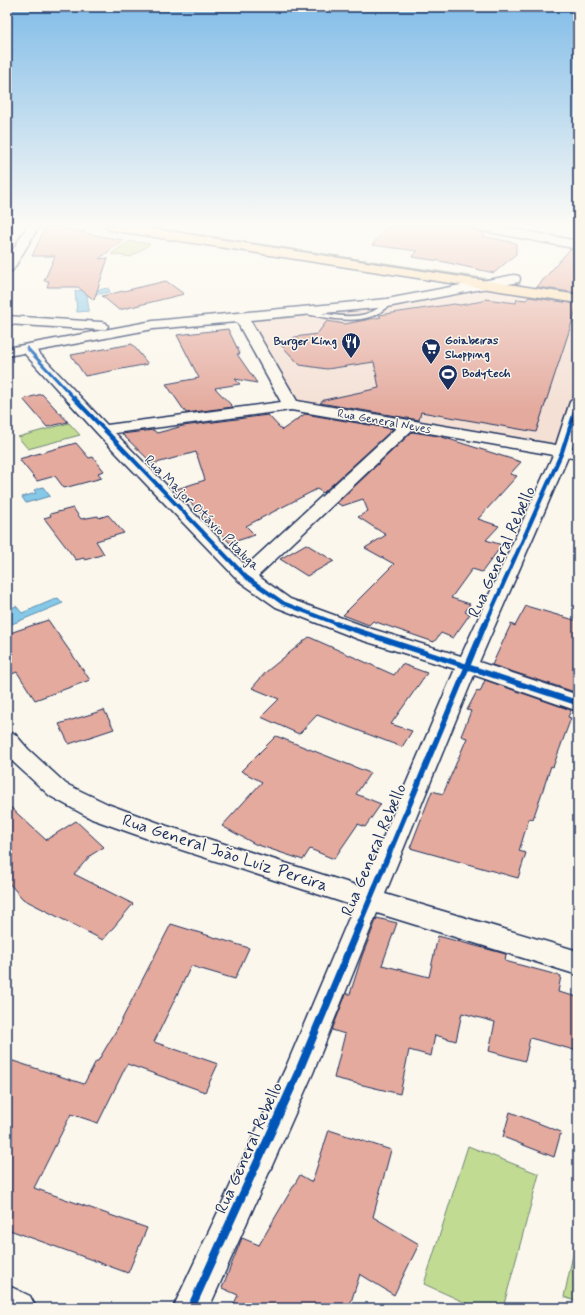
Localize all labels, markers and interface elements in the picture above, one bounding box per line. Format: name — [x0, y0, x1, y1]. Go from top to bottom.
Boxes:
restaurant icon: Burger King — [340, 331, 362, 359]
place label: Goiabeiras Shopping — [445, 333, 499, 363]
place label: Burger King — [274, 334, 337, 351]
supermarket icon: Goiabeiras Shopping — [420, 337, 442, 365]
sports icon: Bodytech — [437, 363, 459, 391]
place label: Bodytech — [462, 366, 511, 382]
street label: Rua General Neves — [336, 406, 433, 438]
street label: Rua Major Otávio Pitaluga — [140, 451, 264, 575]
street label: Rua General Rebello — [463, 483, 541, 621]
street label: Rua General Rebello — [336, 780, 412, 920]
street label: Rua General João Luiz Pereira — [119, 809, 331, 897]
street label: Rua General Rebello — [210, 1079, 288, 1217]

